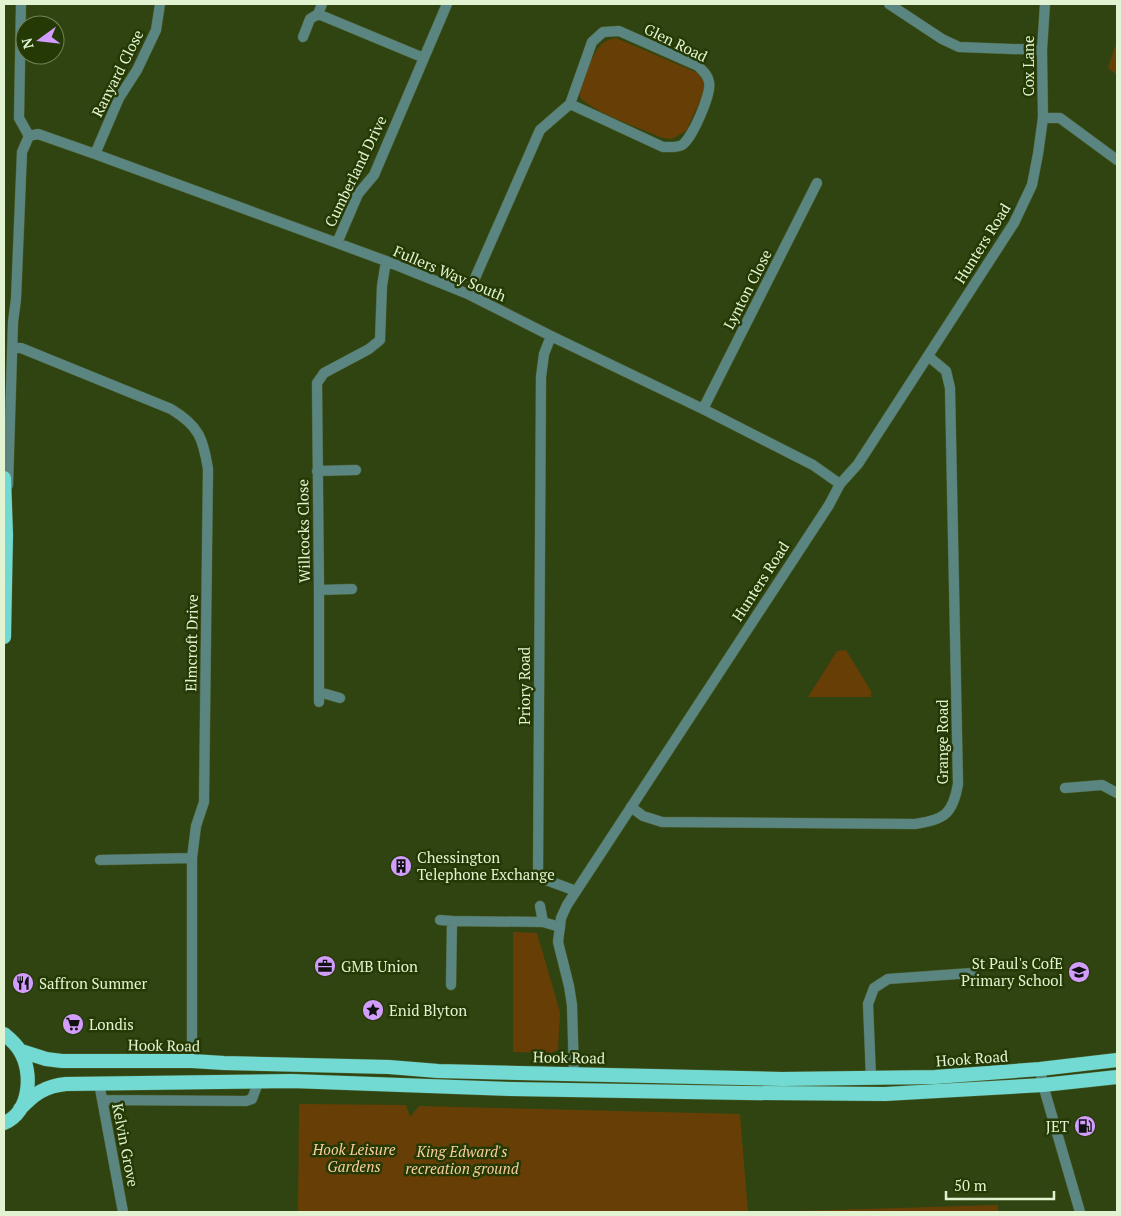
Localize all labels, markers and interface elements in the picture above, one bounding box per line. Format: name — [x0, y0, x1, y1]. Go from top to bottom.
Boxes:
north arrow — [15, 15, 65, 65]
street label: Glen Road — [641, 18, 711, 66]
street label: Ranyard Close — [86, 26, 148, 120]
street label: Cox Lane — [1018, 35, 1038, 97]
text: N — [16, 36, 38, 51]
street label: Cumberland Drive — [319, 112, 391, 230]
street label: Hunters Road — [949, 199, 1015, 287]
street label: Fullers Way South — [391, 240, 509, 306]
street label: Lynton Close — [718, 246, 776, 332]
street label: Willcocks Close — [292, 479, 314, 583]
street label: Hunters Road — [727, 537, 793, 625]
street label: Elmcroft Drive — [180, 594, 202, 692]
street label: Priory Road — [514, 647, 534, 725]
street label: Grange Road — [932, 699, 952, 785]
place label: Chessington Telephone Exchange — [417, 847, 555, 884]
building icon: Chessington Telephone Exchange — [389, 854, 413, 878]
place label: St Paul's CofE Primary School — [961, 953, 1063, 990]
office icon: GMB Union — [313, 954, 337, 978]
place label: GMB Union — [341, 956, 418, 976]
school or university icon: St Paul's CofE Primary School — [1067, 960, 1091, 984]
restaurant icon: Saffron Summer — [11, 971, 35, 995]
place label: Saffron Summer — [39, 973, 148, 993]
place icon: Enid Blyton — [361, 998, 385, 1022]
place label: Enid Blyton — [389, 1000, 467, 1020]
supermarket icon: Londis — [61, 1012, 85, 1036]
place label: Londis — [89, 1014, 134, 1034]
street label: Hook Road — [128, 1034, 200, 1056]
street label: Hook Road — [533, 1046, 605, 1068]
street label: Hook Road — [935, 1046, 1009, 1070]
street label: Kelvin Grove — [108, 1102, 144, 1188]
fuel station icon: JET — [1073, 1114, 1097, 1138]
place label: JET — [1046, 1116, 1069, 1136]
park label: Hook Leisure Gardens — [312, 1139, 396, 1176]
park label: King Edward's recreation ground — [405, 1141, 520, 1178]
scale bar — [946, 1168, 1054, 1200]
text: 50 m — [954, 1175, 987, 1195]

